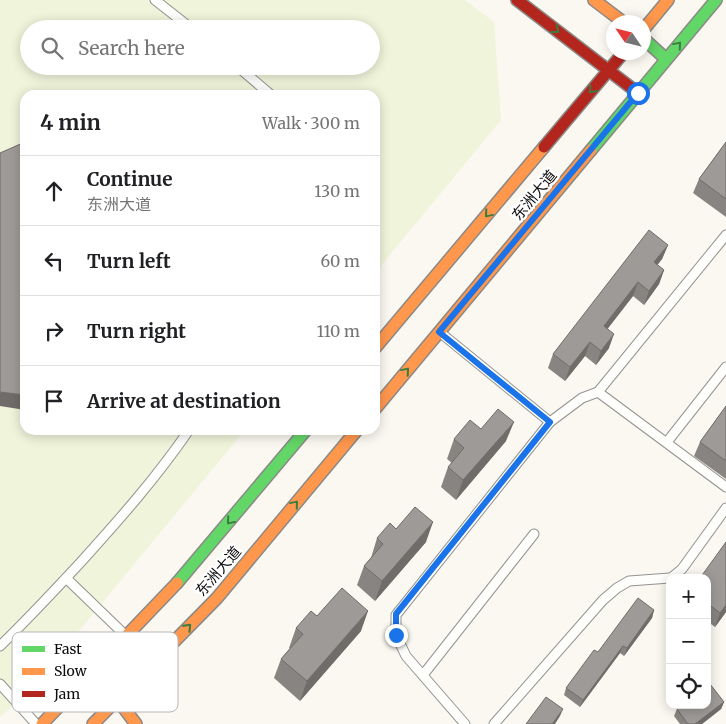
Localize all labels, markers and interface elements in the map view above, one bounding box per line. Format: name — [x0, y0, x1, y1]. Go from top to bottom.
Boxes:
north arrow — [606, 15, 651, 60]
search box — [20, 20, 380, 75]
one-way arrow — [550, 24, 560, 33]
icon: search — [38, 34, 66, 62]
text: Search here — [78, 36, 185, 60]
one-way arrow — [673, 42, 681, 51]
route start — [627, 82, 650, 105]
one-way arrow — [589, 84, 598, 93]
text: 4 min — [40, 109, 101, 136]
text: Walk · 300 m — [262, 113, 360, 133]
street label: 东洲大道 — [507, 166, 561, 224]
text: Continue — [87, 167, 173, 191]
icon: ahead — [40, 177, 68, 205]
text: 130 m — [314, 181, 360, 201]
text: 东洲大道 — [87, 194, 151, 214]
one-way arrow — [485, 208, 493, 217]
icon: left — [40, 247, 68, 275]
text: Turn left — [87, 249, 171, 273]
text: 60 m — [320, 251, 360, 271]
icon: right — [40, 317, 68, 345]
text: Turn right — [87, 319, 186, 343]
text: 110 m — [317, 321, 360, 341]
one-way arrow — [401, 368, 410, 377]
icon: arrive — [40, 387, 68, 415]
text: Arrive at destination — [87, 389, 281, 413]
one-way arrow — [290, 501, 298, 510]
one-way arrow — [227, 515, 235, 524]
street label: 东洲大道 — [191, 542, 245, 600]
map controls — [666, 574, 711, 709]
button: + — [666, 574, 711, 619]
button: − — [666, 619, 711, 664]
one-way arrow — [183, 623, 192, 632]
route end — [385, 624, 408, 647]
legend — [12, 632, 178, 712]
text: Fast — [54, 640, 82, 658]
text: Slow — [54, 662, 87, 680]
button: locate — [666, 664, 711, 709]
text: Jam — [53, 685, 80, 703]

